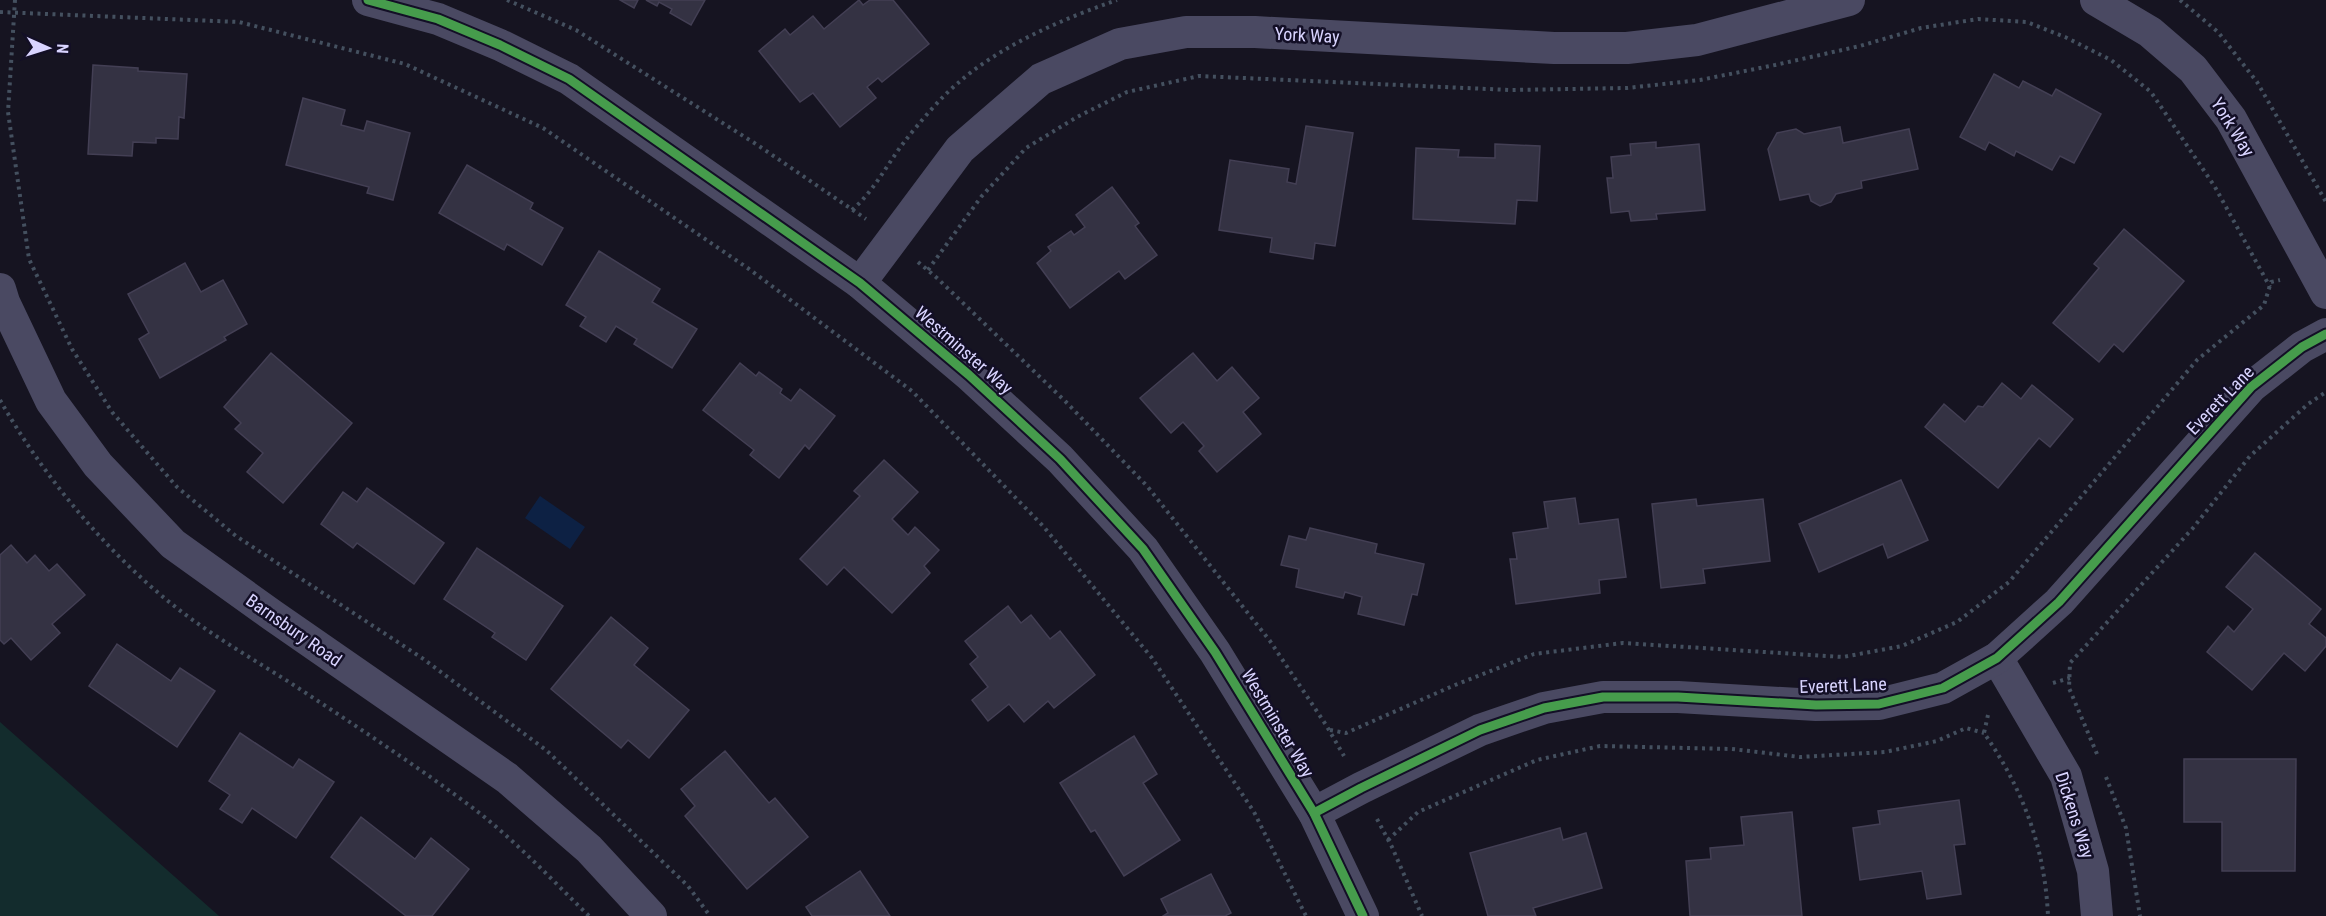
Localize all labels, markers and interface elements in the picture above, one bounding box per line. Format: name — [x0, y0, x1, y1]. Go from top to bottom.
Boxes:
north arrow — [18, 18, 78, 78]
street label: York Way — [1274, 23, 1341, 47]
text: N — [53, 43, 72, 54]
street label: York Way — [2207, 94, 2259, 161]
street label: Westminster Way — [911, 302, 1018, 399]
street label: Everett Lane — [2182, 361, 2258, 439]
street label: Barnsbury Road — [242, 589, 346, 671]
street label: Westminster Way — [1237, 665, 1319, 781]
street label: Everett Lane — [1799, 673, 1887, 697]
street label: Dickens Way — [2051, 769, 2099, 861]

